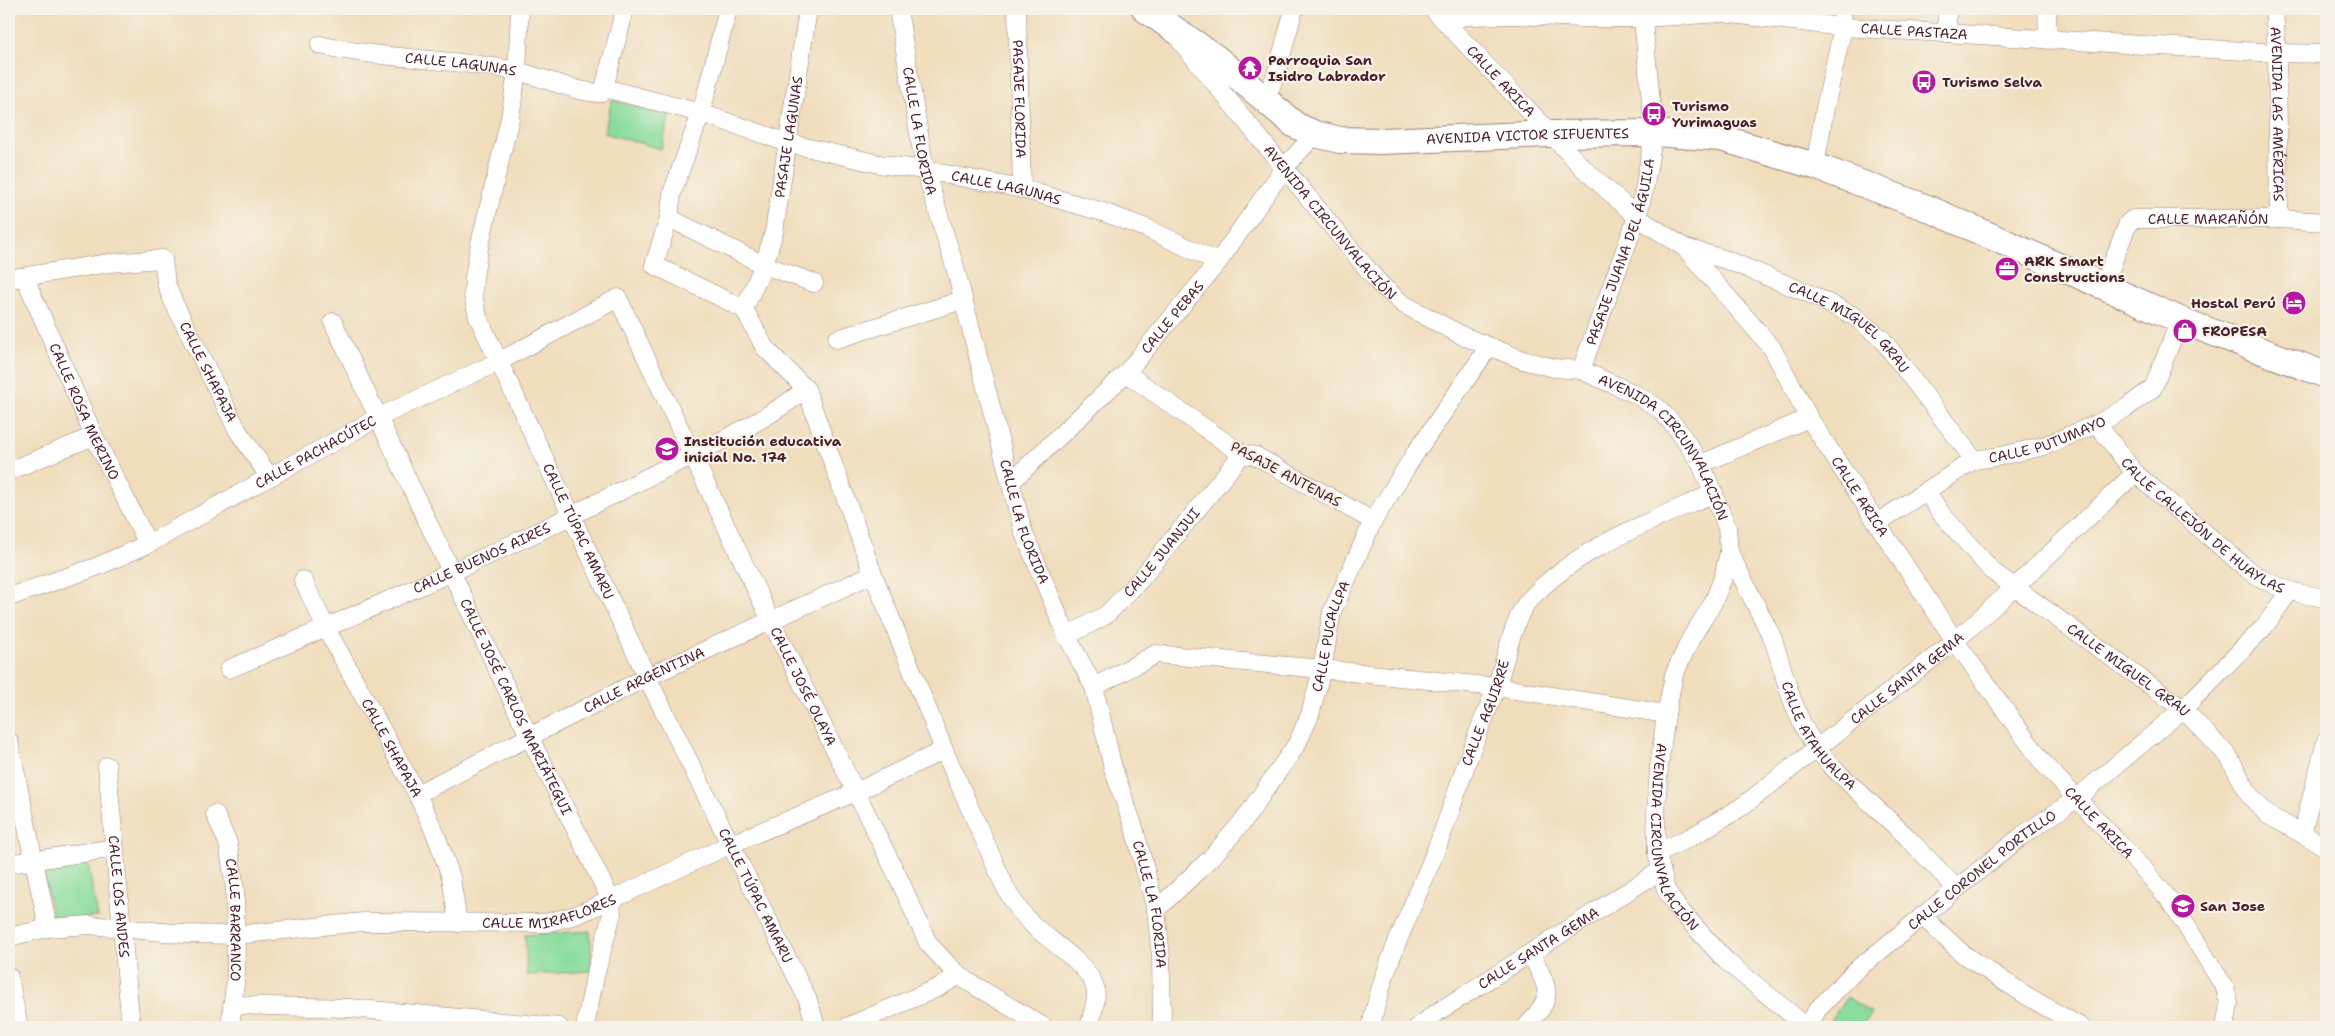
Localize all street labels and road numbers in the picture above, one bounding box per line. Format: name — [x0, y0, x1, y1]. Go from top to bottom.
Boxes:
street label: CALLE PASTAZA — [1860, 19, 1968, 43]
street label: AVENIDA LAS AMÉRICAS — [2266, 26, 2288, 202]
street label: PASAJE FLORIDA — [1009, 39, 1030, 159]
street label: CALLE ARICA — [1463, 41, 1539, 121]
street label: CALLE LAGUNAS — [404, 49, 518, 80]
street label: CALLE LA FLORIDA — [899, 66, 941, 197]
street label: PASAJE LAGUNAS — [770, 75, 807, 199]
street label: AVENIDA VICTOR SIFUENTES — [1425, 124, 1629, 148]
street label: AVENIDA CIRCUNVALACIÓN — [1260, 141, 1400, 304]
street label: PASAJE JUANA DEL ÁGUILA — [1582, 157, 1658, 348]
street label: CALLE LAGUNAS — [950, 166, 1063, 209]
street label: CALLE MARAÑÓN — [2148, 209, 2269, 228]
street label: CALLE PEBAS — [1137, 277, 1208, 357]
street label: CALLE MIGUEL GRAU — [1786, 277, 1913, 376]
street label: CALLE SHAPAJA — [176, 318, 241, 425]
street label: CALLE ROSA MERINO — [45, 340, 123, 483]
street label: AVENIDA CIRCUNVALACIÓN — [1596, 370, 1732, 523]
street label: CALLE PACHACÚTEC — [252, 411, 379, 492]
street label: CALLE PUTUMAYO — [1988, 412, 2109, 467]
street label: PASAJE ANTENAS — [1228, 437, 1345, 511]
street label: CALLE ARICA — [1827, 453, 1893, 540]
street label: CALLE CALLEJÓN DE HUAYLAS — [2117, 454, 2287, 597]
street label: CALLE LA FLORIDA — [996, 458, 1053, 587]
street label: CALLE TÚPAC AMARU — [539, 460, 618, 602]
street label: CALLE JUANJUI — [1119, 504, 1204, 601]
street label: CALLE BUENOS AIRES — [410, 518, 553, 597]
street label: CALLE PUCALLPA — [1307, 578, 1354, 694]
street label: CALLE JOSÉ CARLOS MARIÁTEGUI — [456, 596, 576, 818]
street label: CALLE MIGUEL GRAU — [2063, 619, 2194, 720]
street label: CALLE JOSÉ OLAYA — [766, 624, 841, 749]
street label: CALLE SANTA GEMA — [1846, 628, 1968, 728]
street label: CALLE ARGENTINA — [580, 643, 707, 717]
street label: CALLE AGUIRRE — [1457, 657, 1513, 768]
street label: CALLE ATAHUALPA — [1778, 679, 1860, 794]
street label: CALLE SHAPAJA — [357, 695, 426, 801]
street label: AVENIDA CIRCUNVALACIÓN — [1647, 742, 1703, 934]
street label: CALLE ARICA — [2061, 783, 2137, 862]
street label: CALLE CORONEL PORTILLO — [1904, 806, 2060, 934]
street label: CALLE TÚPAC AMARU — [715, 825, 797, 966]
street label: CALLE LOS ANDES — [104, 835, 134, 959]
street label: CALLE LA FLORIDA — [1129, 838, 1170, 968]
street label: CALLE BARRANCO — [221, 857, 245, 982]
street label: CALLE MIRAFLORES — [482, 890, 619, 933]
street label: CALLE SANTA GEMA — [1475, 903, 1602, 993]

